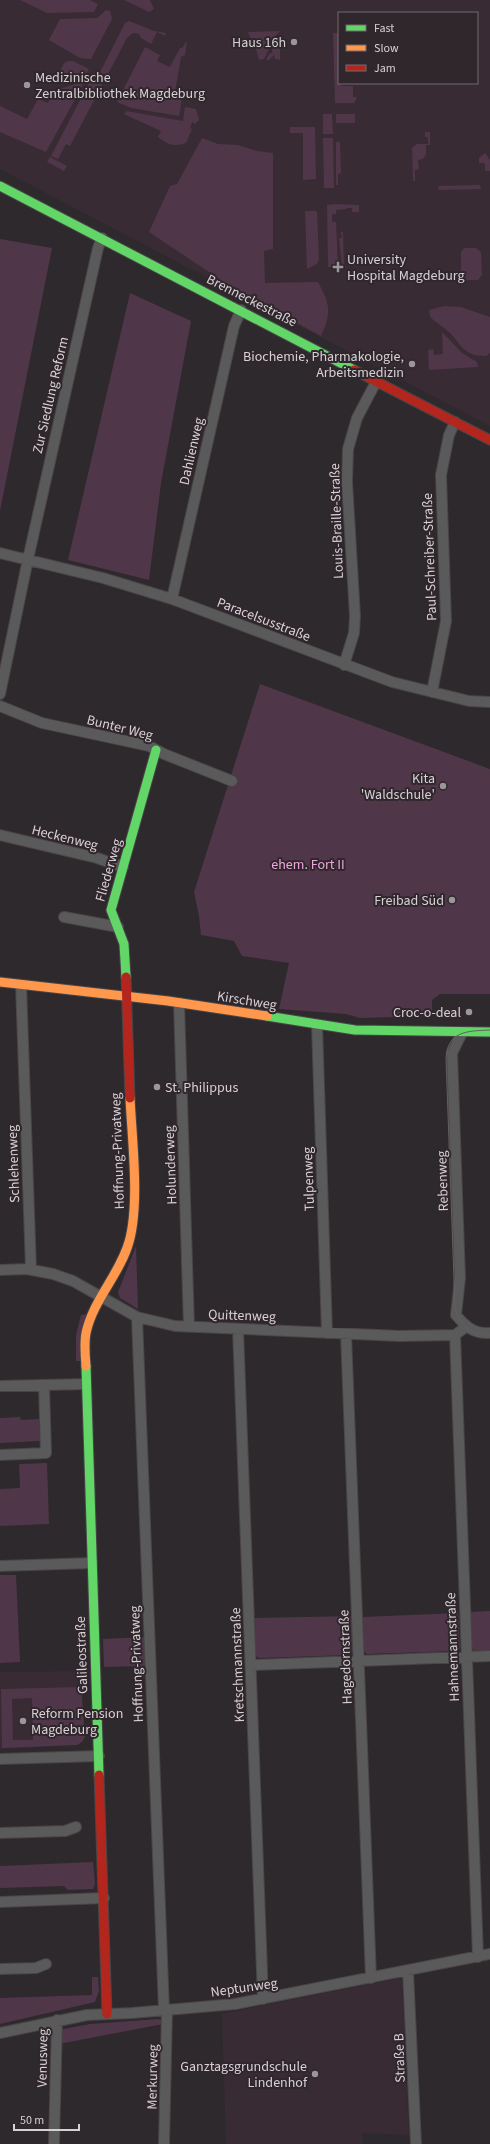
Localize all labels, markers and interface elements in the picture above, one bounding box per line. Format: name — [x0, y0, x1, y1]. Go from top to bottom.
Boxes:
legend — [338, 12, 478, 84]
text: Fast — [374, 20, 394, 37]
place label: Haus 16h — [232, 33, 286, 53]
marker: Haus 16h — [289, 37, 299, 47]
text: Slow — [374, 40, 399, 57]
text: Jam — [374, 60, 396, 77]
place label: Medizinische Zentralbibliothek Magdeburg — [35, 68, 205, 104]
marker: Medizinische Zentralbibliothek Magdeburg — [22, 80, 32, 90]
place label: University Hospital Magdeburg — [347, 250, 465, 286]
marker: University Hospital Magdeburg — [332, 261, 344, 273]
street label: Brenneckestraße — [203, 269, 300, 332]
street label: Zur Siedlung Reform — [28, 335, 74, 456]
place label: Biochemie, Pharmakologie, Arbeitsmedizin — [243, 347, 404, 383]
marker: Biochemie, Pharmakologie, Arbeitsmedizin — [407, 359, 417, 369]
street label: Dahlienweg — [174, 415, 209, 487]
street label: Louis-Braille-Straße — [325, 463, 349, 579]
street label: Paul-Schreiber-Straße — [418, 493, 442, 621]
street label: Paracelsusstraße — [214, 593, 313, 647]
street label: Bunter Weg — [85, 710, 155, 746]
place label: Kita 'Waldschule' — [361, 769, 435, 805]
marker: Kita 'Waldschule' — [438, 781, 448, 791]
street label: Heckenweg — [30, 820, 100, 856]
street label: Fliederweg — [90, 836, 127, 904]
park label: ehem. Fort II — [271, 855, 345, 875]
place label: Freibad Süd — [374, 891, 444, 911]
marker: Freibad Süd — [447, 895, 457, 905]
street label: Kirschweg — [216, 986, 278, 1016]
place label: Croc-o-deal — [393, 1003, 461, 1023]
marker: Croc-o-deal — [464, 1007, 474, 1017]
place label: St. Philippus — [165, 1078, 238, 1098]
marker: St. Philippus — [152, 1082, 162, 1092]
street label: Hoffnung-Privatweg — [106, 1092, 130, 1210]
street label: Schlehenweg — [3, 1125, 25, 1203]
street label: Holunderweg — [160, 1125, 182, 1205]
street label: Tulpenweg — [298, 1146, 320, 1211]
street label: Rebenweg — [432, 1150, 454, 1212]
street label: Quittenweg — [208, 1305, 276, 1327]
street label: Hahnemannstraße — [441, 1592, 465, 1702]
street label: Hoffnung-Privatweg — [125, 1605, 149, 1723]
street label: Kretschmannstraße — [226, 1607, 250, 1723]
street label: Hagedornstraße — [334, 1609, 358, 1705]
street label: Galileostraße — [71, 1616, 93, 1694]
place label: Reform Pension Magdeburg — [31, 1704, 123, 1740]
marker: Reform Pension Magdeburg — [18, 1716, 28, 1726]
street label: Neptunweg — [209, 1973, 279, 2003]
street label: Venusweg — [32, 2028, 54, 2088]
street label: Straße B — [389, 2033, 411, 2083]
street label: Merkurweg — [142, 2044, 164, 2110]
place label: Ganztagsgrundschule Lindenhof — [180, 2057, 308, 2093]
marker: Ganztagsgrundschule Lindenhof — [310, 2069, 320, 2079]
scale bar — [14, 2106, 79, 2132]
text: 50 m — [20, 2112, 44, 2129]

